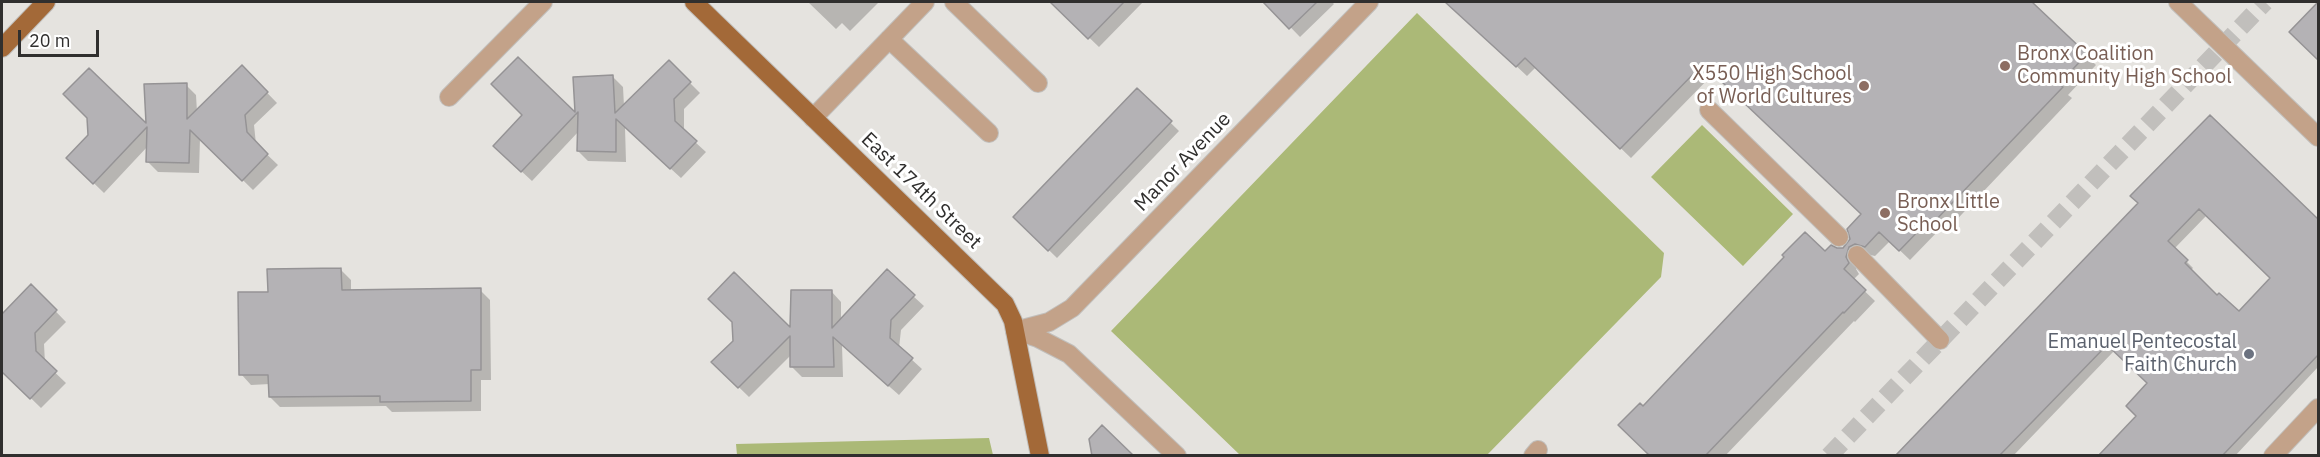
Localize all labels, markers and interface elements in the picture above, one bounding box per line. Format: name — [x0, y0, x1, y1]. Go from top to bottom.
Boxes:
scale bar — [21, 18, 102, 56]
text: 20 m — [29, 29, 71, 52]
place label: Bronx Coalition Community High School — [2017, 42, 2232, 89]
marker: Bronx Coalition Community High School — [1998, 59, 2012, 73]
place label: X550 High School of World Cultures — [1692, 62, 1852, 109]
marker: X550 High School of World Cultures — [1857, 79, 1871, 93]
street label: Manor Avenue — [1130, 108, 1236, 216]
street label: East 174th Street — [856, 128, 986, 254]
place label: Bronx Little School — [1897, 190, 2000, 237]
marker: Bronx Little School — [1878, 206, 1892, 220]
place label: Emanuel Pentecostal Faith Church — [2047, 330, 2237, 377]
marker: Emanuel Pentecostal Faith Church — [2242, 347, 2256, 361]

